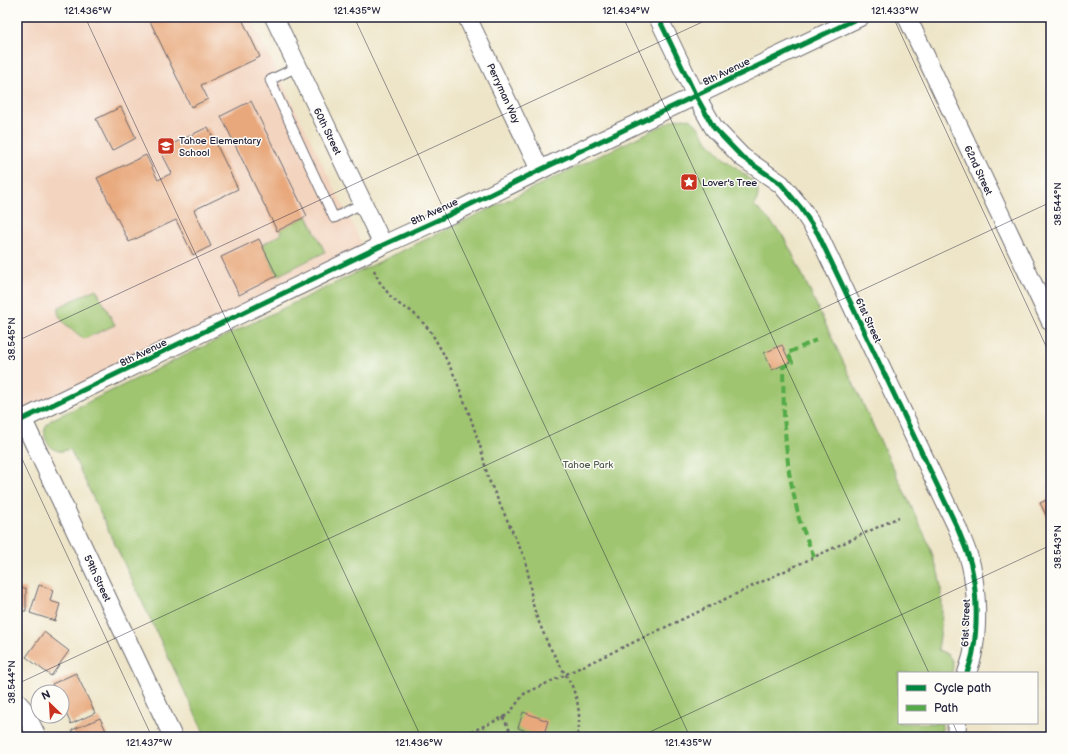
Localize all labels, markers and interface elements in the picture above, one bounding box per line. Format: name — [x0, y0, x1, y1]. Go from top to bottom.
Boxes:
text: 121.436°W — [64, 5, 112, 17]
text: 121.435°W — [333, 5, 381, 17]
text: 121.434°W — [602, 5, 650, 17]
text: 121.433°W — [871, 5, 919, 17]
street label: 8th Avenue — [701, 55, 752, 88]
street label: Perryman Way — [484, 62, 522, 126]
street label: 60th Street — [311, 106, 344, 157]
place label: Tahoe Elementary School — [179, 135, 262, 159]
school or university icon: Tahoe Elementary School — [156, 136, 176, 156]
street label: 62nd Street — [961, 144, 995, 197]
place icon: Lover's Tree — [679, 172, 699, 192]
place label: Lover's Tree — [702, 177, 757, 189]
text: 38.544°N — [1052, 182, 1064, 226]
street label: 8th Avenue — [409, 196, 460, 228]
street label: 61st Street — [853, 296, 884, 345]
text: 38.545°N — [6, 317, 18, 361]
street label: 8th Avenue — [118, 336, 169, 369]
park label: Tahoe Park — [563, 459, 613, 471]
text: 38.543°N — [1052, 525, 1064, 569]
street label: 59th Street — [81, 553, 113, 604]
street label: 61st Street — [959, 599, 973, 647]
text: 38.544°N — [6, 660, 18, 704]
legend — [898, 672, 1038, 724]
text: Cycle path — [934, 681, 991, 696]
north arrow — [30, 684, 70, 724]
text: N — [39, 688, 52, 703]
text: Path — [934, 701, 959, 716]
text: 121.437°W — [126, 737, 172, 749]
text: 121.436°W — [395, 737, 443, 749]
text: 121.435°W — [664, 737, 712, 749]

